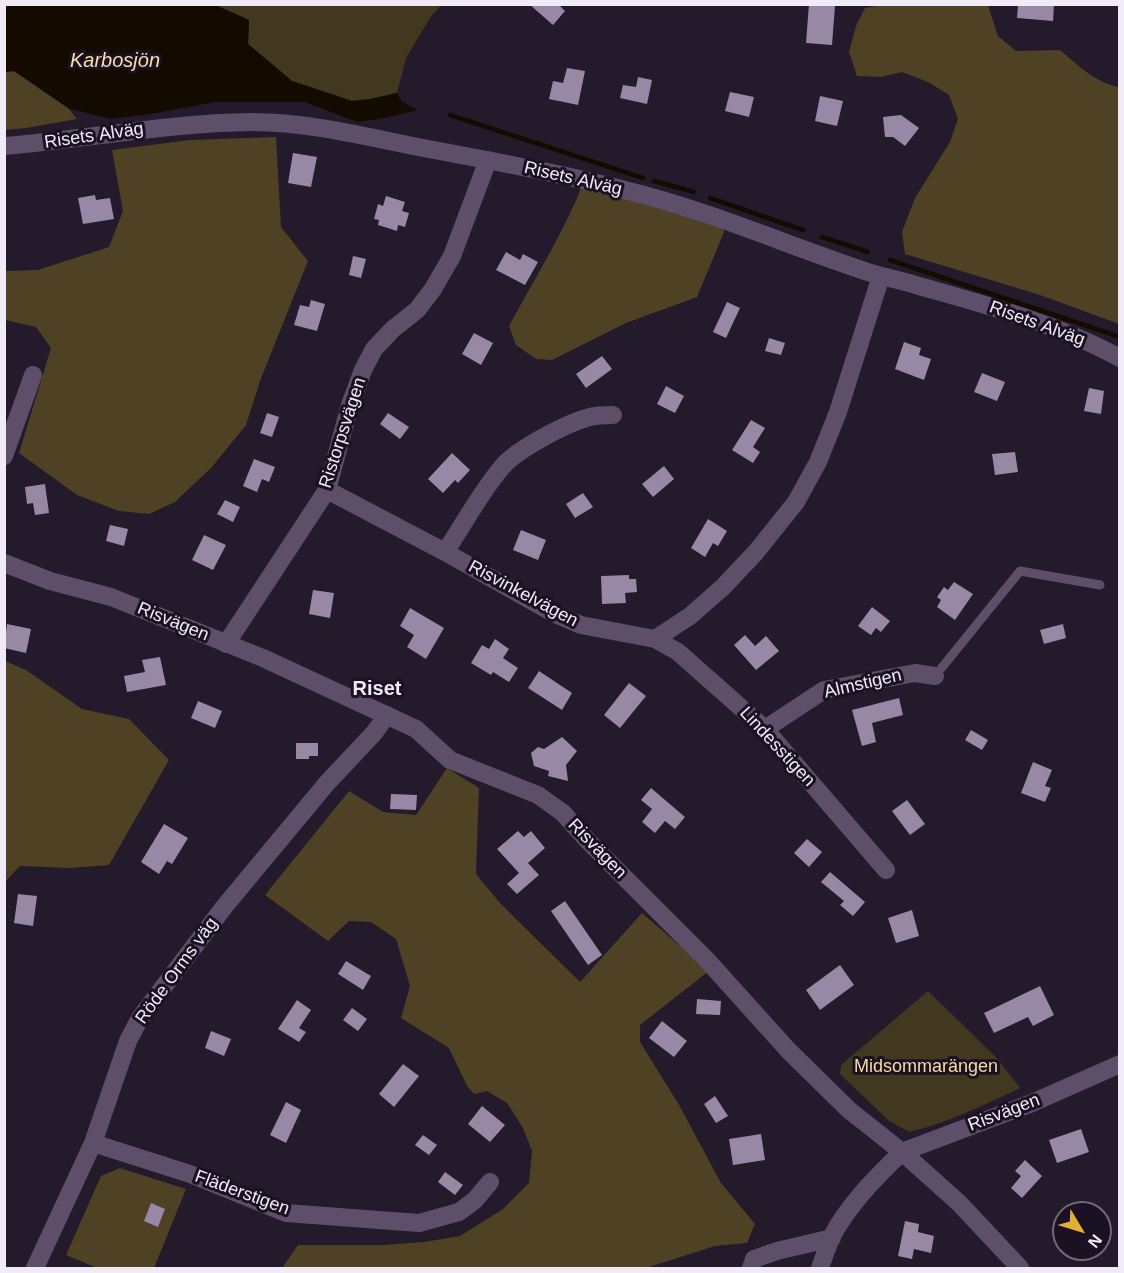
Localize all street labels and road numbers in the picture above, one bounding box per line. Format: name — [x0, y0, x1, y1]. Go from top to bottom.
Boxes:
street label: Risets Alväg — [43, 118, 145, 154]
street label: Risets Alväg — [522, 157, 624, 201]
street label: Risets Alväg — [986, 297, 1088, 351]
street label: Ristorpsvägen — [315, 375, 371, 491]
street label: Risvinkelvägen — [464, 556, 582, 632]
street label: Risvägen — [134, 598, 212, 646]
street label: Almstigen — [822, 665, 904, 703]
street label: Lindesstigen — [735, 703, 819, 791]
street label: Risvägen — [563, 815, 631, 883]
street label: Röde Orms väg — [131, 914, 223, 1028]
street label: Risvägen — [965, 1089, 1043, 1137]
street label: Fläderstigen — [192, 1166, 292, 1220]

